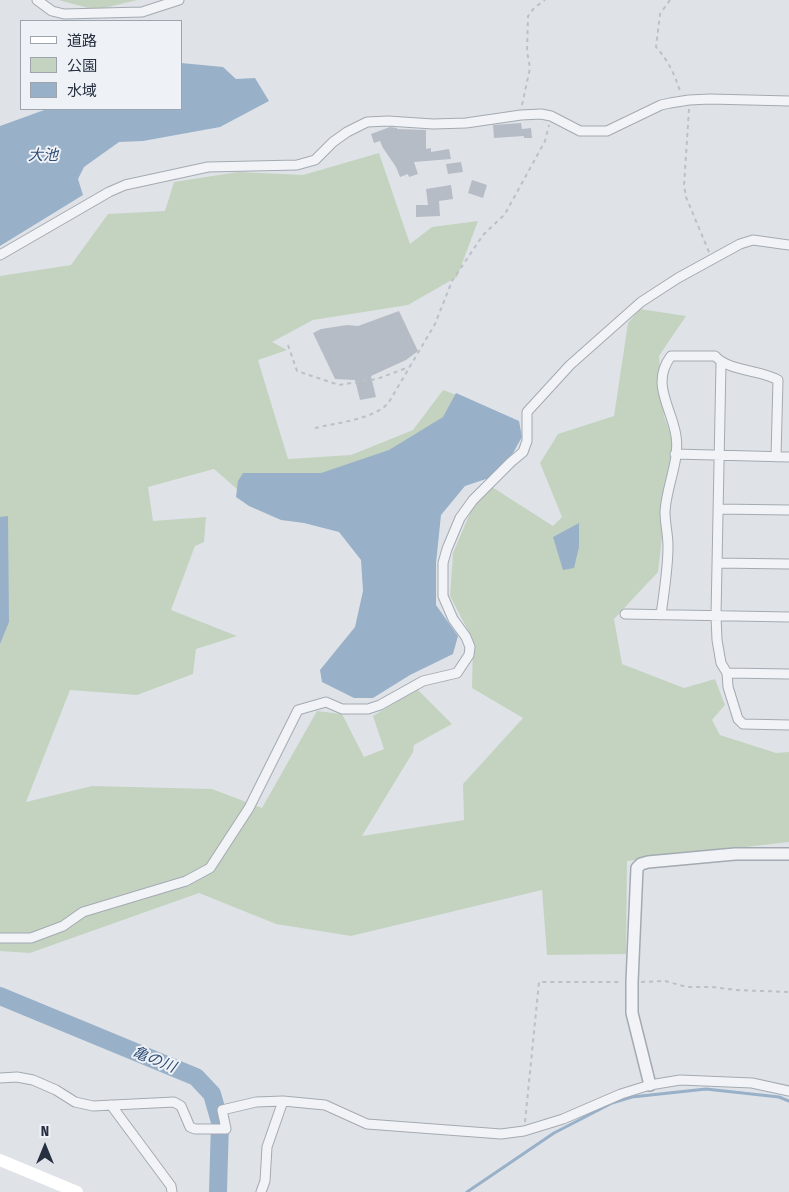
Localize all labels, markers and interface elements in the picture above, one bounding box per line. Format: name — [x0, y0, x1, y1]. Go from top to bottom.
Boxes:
legend — [20, 20, 182, 110]
text: 道路 — [67, 32, 97, 50]
text: 公園 — [67, 57, 97, 75]
text: 水域 — [67, 82, 97, 100]
water label: 大池 — [28, 147, 58, 165]
water label: 亀の川 — [130, 1043, 178, 1077]
north arrow — [20, 1122, 70, 1172]
text: N — [41, 1123, 49, 1140]

